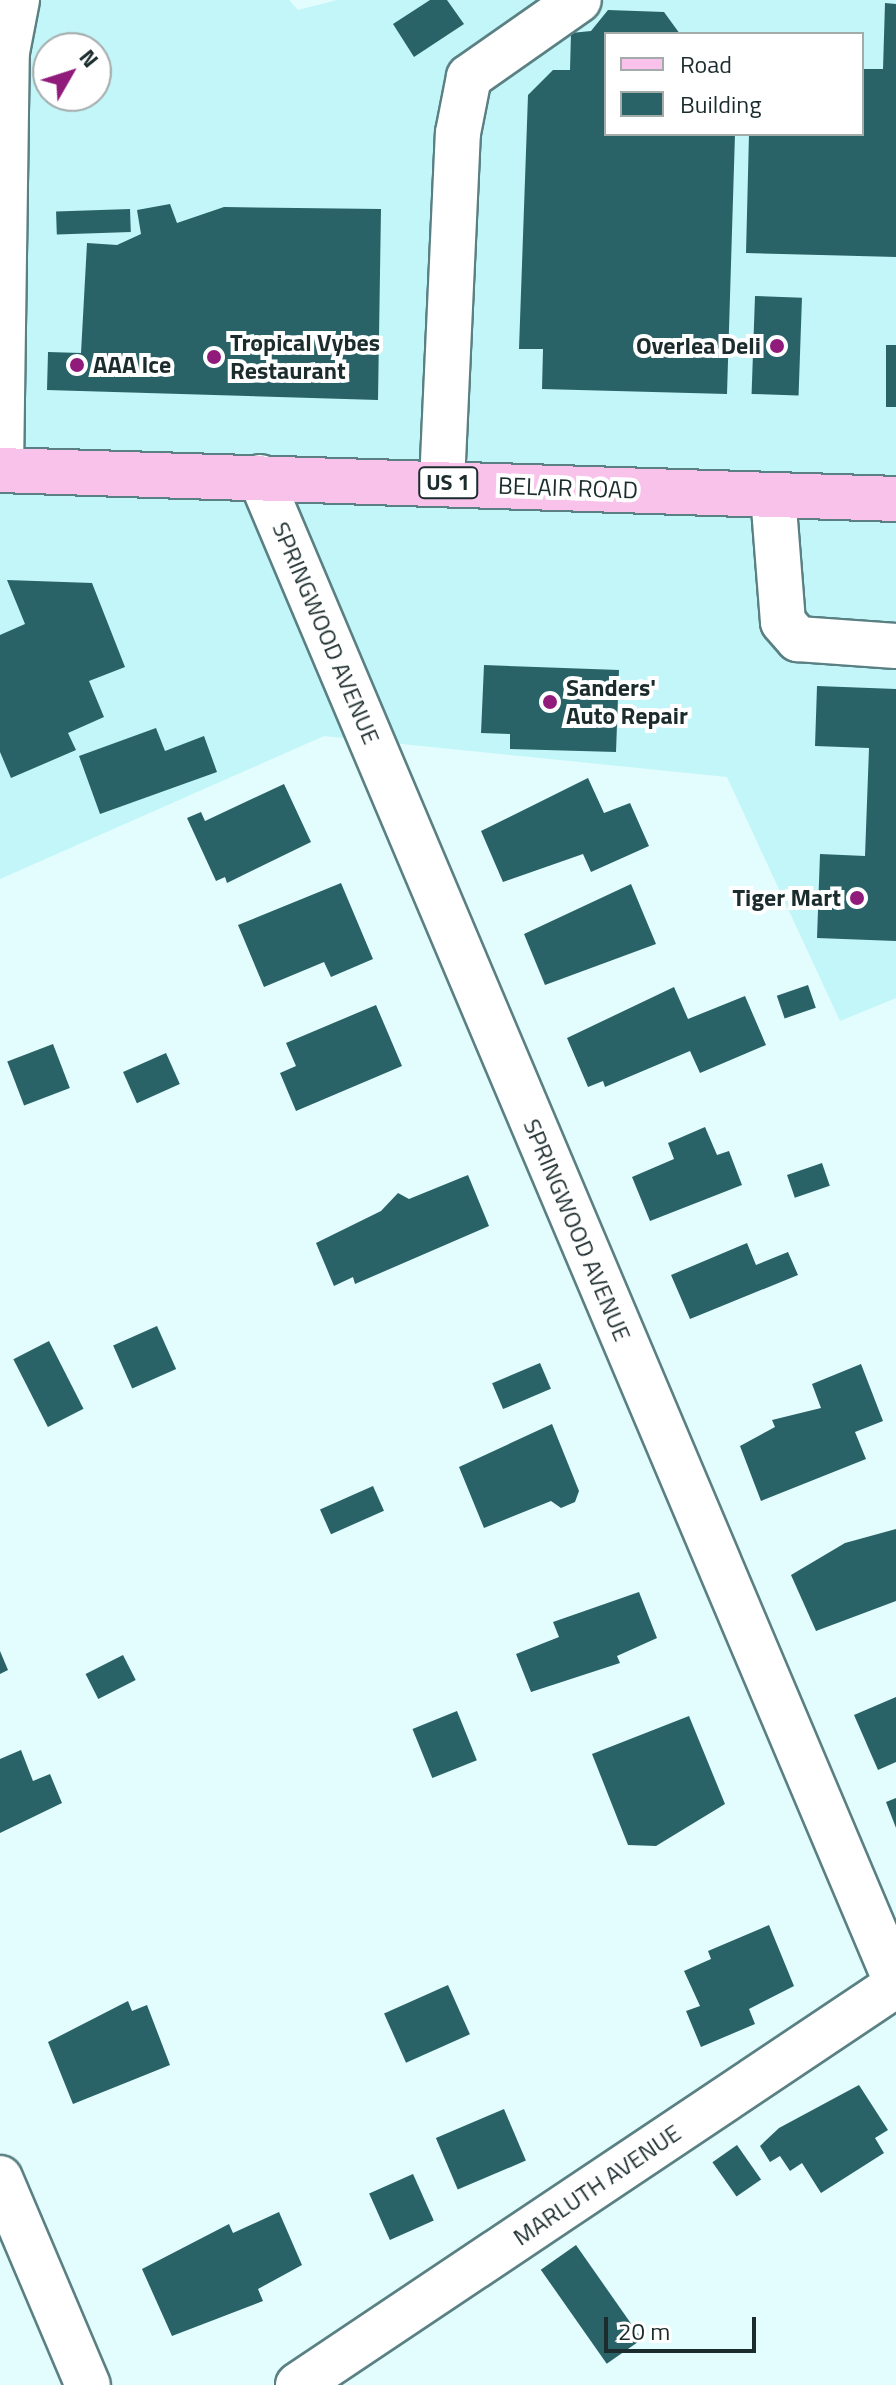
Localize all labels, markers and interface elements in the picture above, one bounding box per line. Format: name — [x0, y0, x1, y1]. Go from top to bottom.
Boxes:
north arrow — [32, 32, 112, 112]
legend — [604, 32, 864, 136]
text: N — [71, 42, 107, 75]
text: Road — [680, 46, 732, 82]
text: Building — [680, 86, 762, 122]
place label: Tropical Vybes Restaurant — [230, 329, 380, 385]
place label: Overlea Deli — [636, 332, 761, 360]
marker: Overlea Deli — [768, 337, 786, 355]
marker: Tropical Vybes Restaurant — [205, 348, 223, 366]
place label: AAA Ice — [93, 351, 171, 379]
marker: AAA Ice — [68, 356, 86, 374]
road number: US 1 — [418, 465, 478, 501]
street label: BELAIR ROAD — [498, 471, 638, 505]
street label: SPRINGWOOD AVENUE — [266, 518, 386, 748]
place label: Sanders' Auto Repair — [566, 674, 688, 730]
marker: Sanders' Auto Repair — [541, 693, 559, 711]
place label: Tiger Mart — [732, 884, 841, 912]
marker: Tiger Mart — [848, 889, 866, 907]
street label: SPRINGWOOD AVENUE — [517, 1115, 637, 1345]
street label: MARLUTH AVENUE — [508, 2118, 686, 2252]
scale bar — [608, 2301, 760, 2351]
text: 20 m — [618, 2313, 670, 2349]

